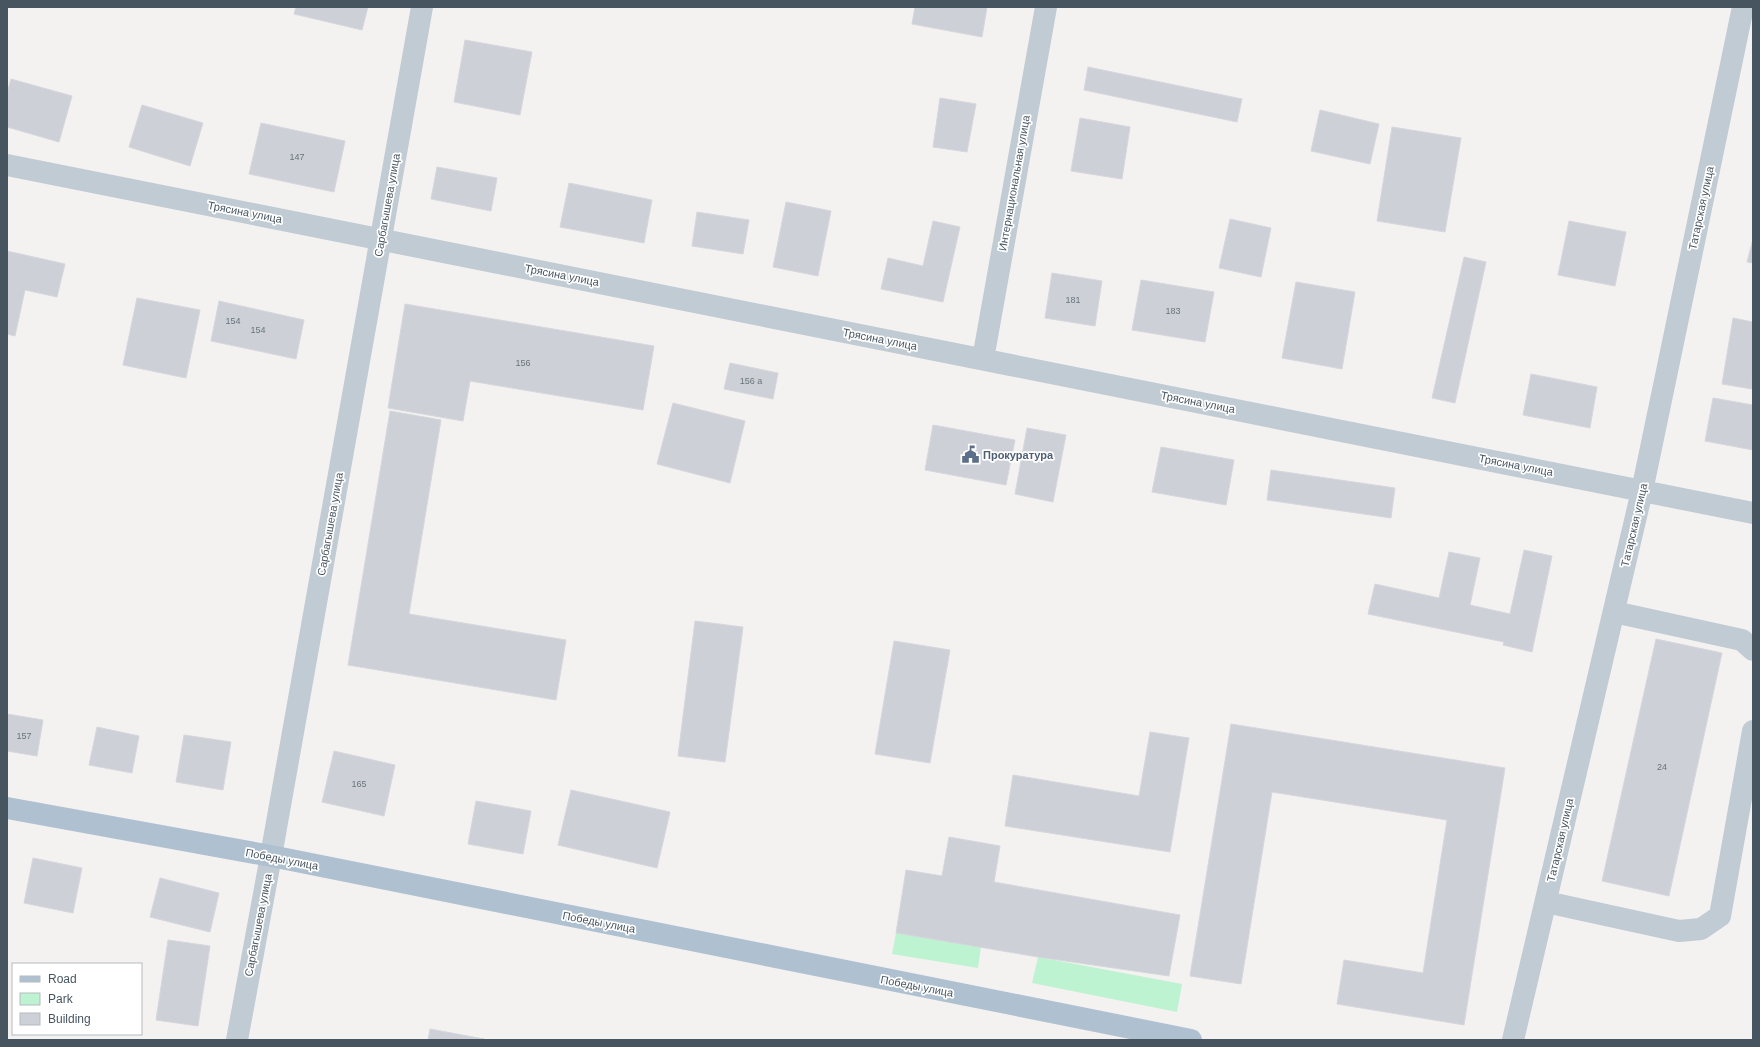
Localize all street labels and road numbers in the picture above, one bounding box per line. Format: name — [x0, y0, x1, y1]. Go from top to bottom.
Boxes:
street label: Интернациональная улица — [996, 113, 1032, 252]
street label: Сарбагышева улица — [372, 152, 402, 257]
street label: Татарская улица — [1686, 164, 1716, 251]
street label: Трясина улица — [207, 199, 284, 225]
street label: Трясина улица — [524, 262, 601, 288]
street label: Трясина улица — [842, 326, 919, 352]
street label: Трясина улица — [1160, 389, 1237, 415]
street label: Трясина улица — [1478, 452, 1555, 478]
street label: Сарбагышева улица — [315, 471, 345, 576]
street label: Татарская улица — [1619, 481, 1650, 568]
street label: Татарская улица — [1545, 796, 1576, 883]
street label: Победы улица — [245, 846, 320, 872]
street label: Сарбагышева улица — [242, 872, 274, 977]
street label: Победы улица — [562, 909, 637, 935]
street label: Победы улица — [880, 973, 955, 999]

